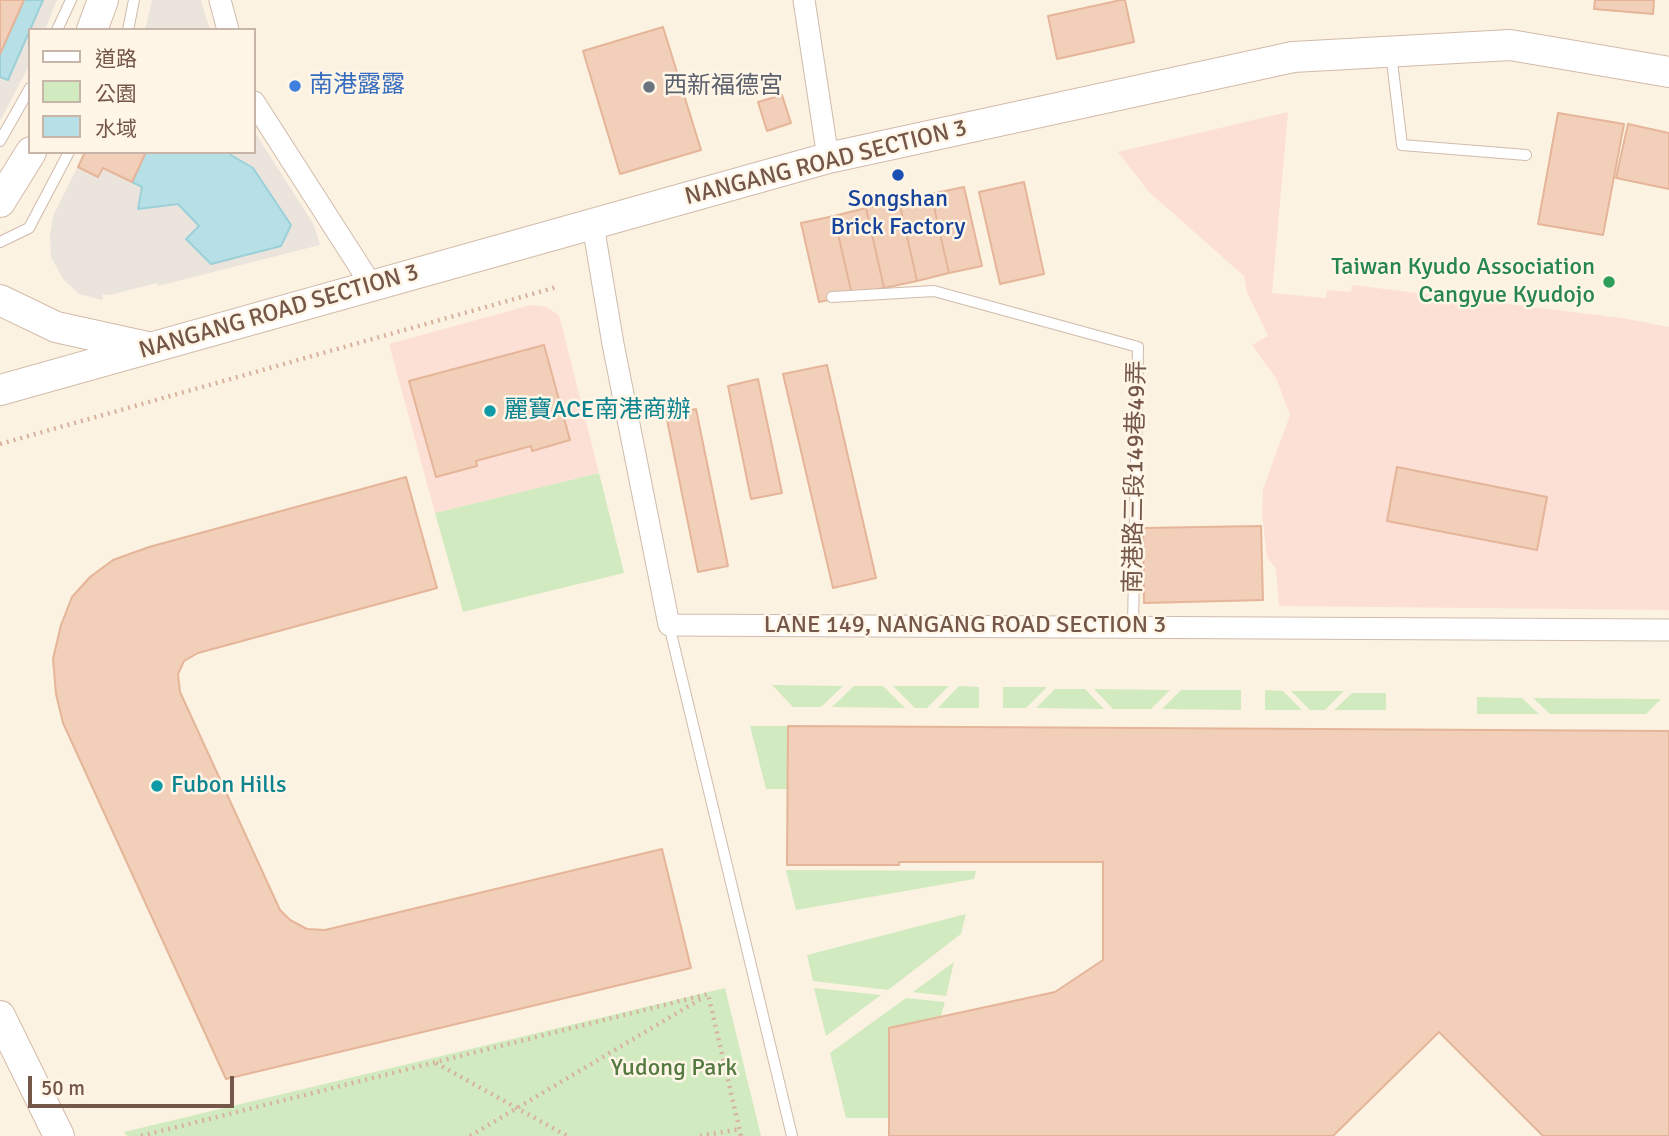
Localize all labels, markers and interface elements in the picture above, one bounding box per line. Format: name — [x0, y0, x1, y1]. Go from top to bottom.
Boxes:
legend — [28, 28, 256, 154]
text: 道路 — [95, 46, 137, 72]
place label: 南港露露 — [309, 72, 405, 100]
place label: 西新福德宮 — [663, 73, 783, 101]
marker: 南港露露 — [287, 78, 303, 94]
marker: 西新福德宮 — [641, 79, 657, 95]
text: 公園 — [95, 81, 137, 107]
street label: NANGANG ROAD SECTION 3 — [682, 114, 970, 212]
text: 水域 — [95, 116, 137, 142]
marker: Songshan Brick Factory — [890, 167, 906, 183]
place label: Songshan Brick Factory — [831, 186, 965, 242]
place label: Taiwan Kyudo Association Cangyue Kyudojo — [1331, 254, 1595, 310]
street label: NANGANG ROAD SECTION 3 — [136, 258, 422, 366]
marker: Taiwan Kyudo Association Cangyue Kyudojo — [1601, 274, 1617, 290]
street label: 南港路三段149巷49弄 — [1120, 360, 1152, 594]
place label: 麗寶ACE南港商辦 — [504, 397, 690, 425]
marker: 麗寶ACE南港商辦 — [482, 403, 498, 419]
street label: LANE 149, NANGANG ROAD SECTION 3 — [764, 612, 1166, 640]
place label: Fubon Hills — [171, 772, 287, 800]
marker: Fubon Hills — [149, 778, 165, 794]
park label: Yudong Park — [611, 1055, 737, 1083]
scale bar — [32, 1062, 238, 1106]
text: 50 m — [41, 1075, 85, 1101]

